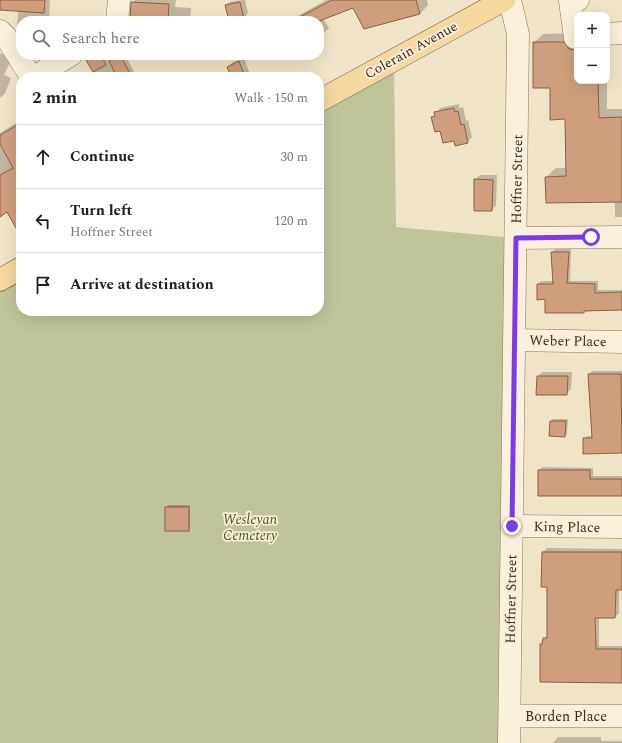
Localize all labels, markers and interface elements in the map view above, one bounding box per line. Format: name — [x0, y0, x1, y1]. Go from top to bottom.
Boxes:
map controls — [574, 12, 610, 84]
button: + — [574, 12, 610, 48]
search box — [16, 16, 324, 60]
street label: Colerain Avenue — [361, 16, 462, 84]
icon: search — [30, 27, 52, 49]
text: Search here — [62, 27, 140, 50]
button: − — [574, 48, 610, 84]
text: 2 min — [32, 85, 77, 111]
text: Walk · 150 m — [234, 88, 308, 108]
street label: Hoffner Street — [506, 134, 528, 224]
text: Continue — [70, 145, 135, 168]
icon: ahead — [32, 146, 54, 168]
text: 30 m — [281, 147, 308, 167]
text: Turn left — [70, 199, 132, 222]
icon: left — [32, 210, 54, 232]
text: 120 m — [274, 211, 308, 231]
text: Hoffner Street — [70, 222, 153, 242]
route start — [582, 228, 600, 246]
text: Arrive at destination — [70, 273, 214, 296]
icon: arrive — [32, 274, 54, 296]
street label: Weber Place — [529, 330, 607, 352]
park label: Wesleyan Cemetery — [223, 509, 278, 546]
street label: King Place — [533, 516, 601, 538]
route end — [503, 517, 521, 535]
street label: Hoffner Street — [500, 554, 522, 644]
street label: Borden Place — [525, 706, 607, 727]

